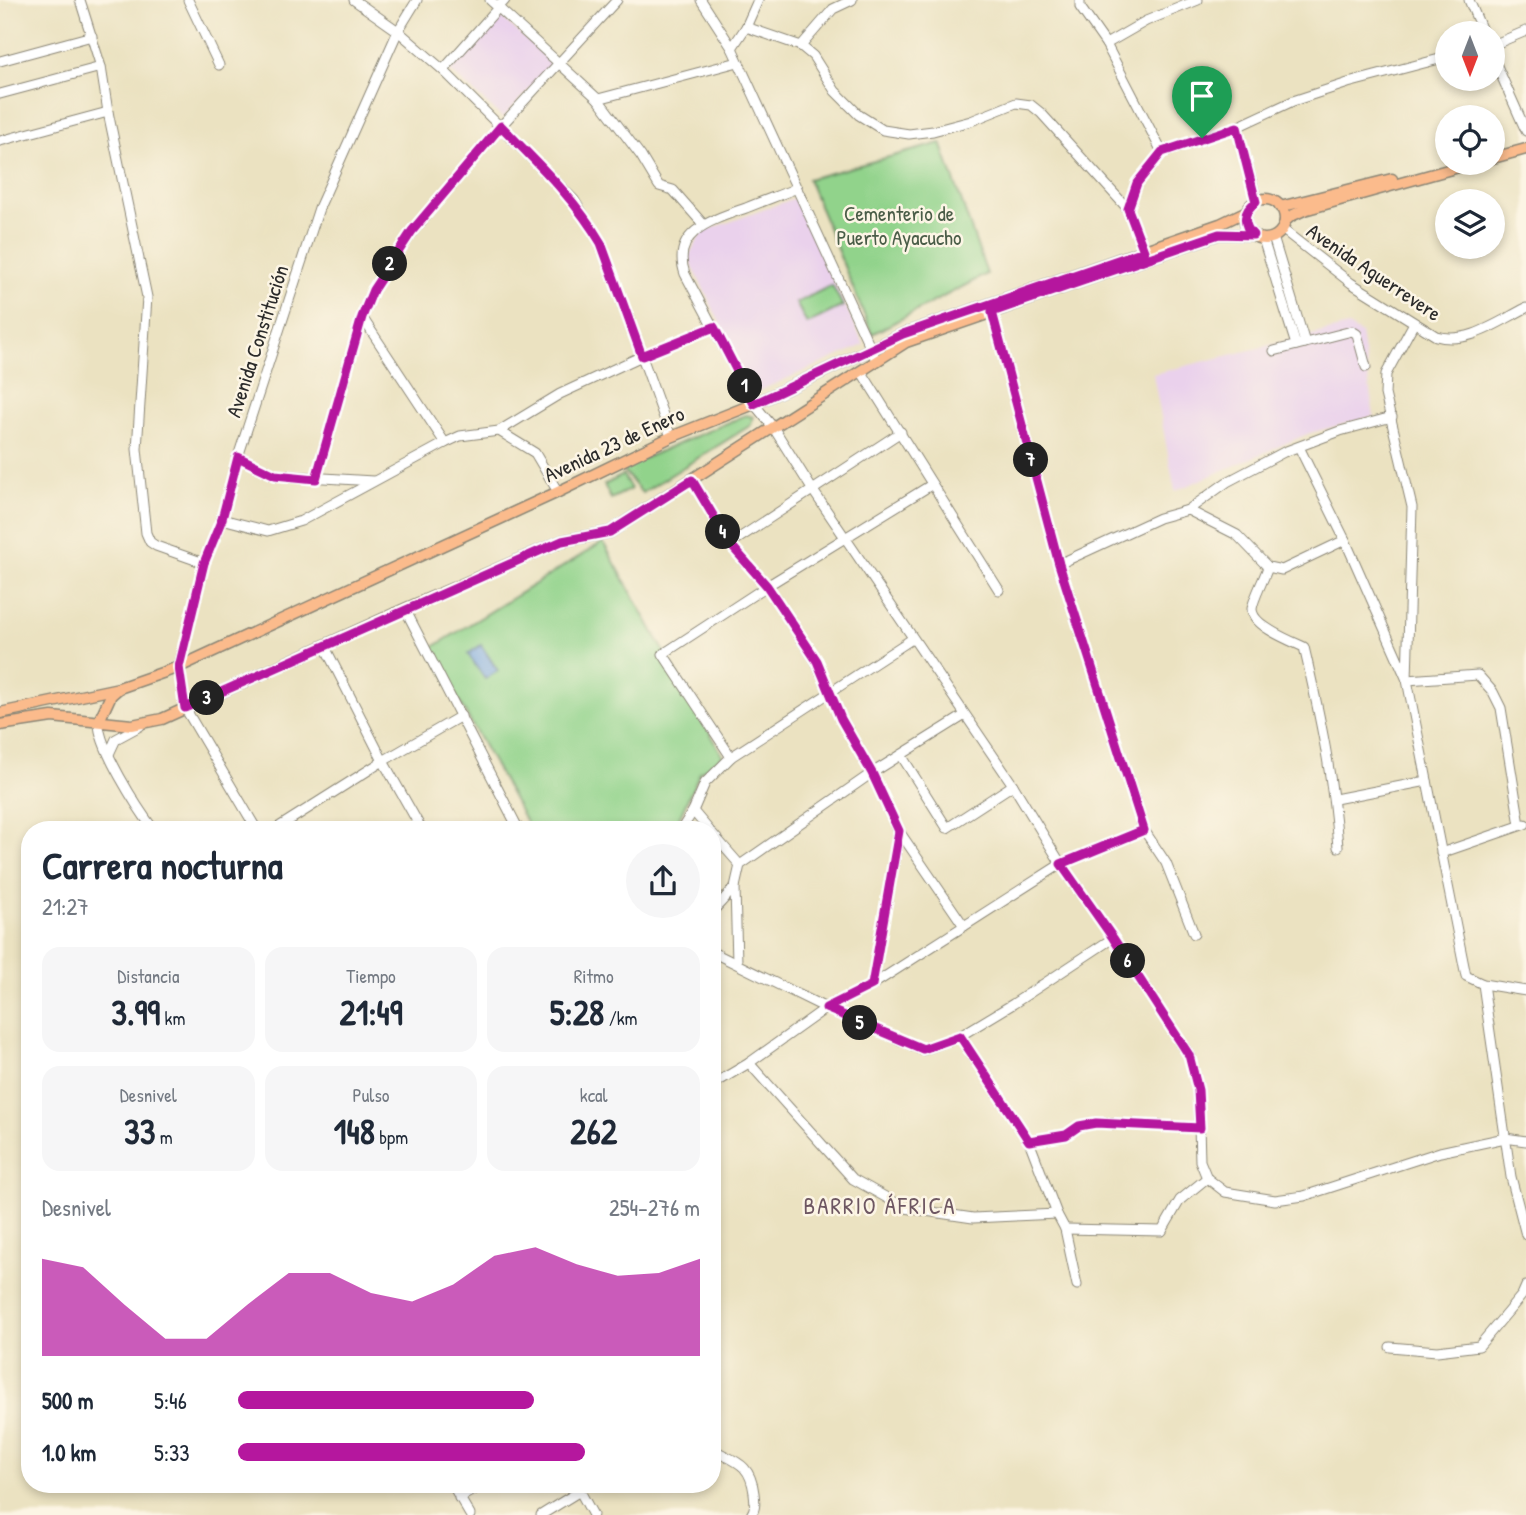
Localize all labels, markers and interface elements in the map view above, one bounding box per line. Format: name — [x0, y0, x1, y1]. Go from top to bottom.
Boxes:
north arrow — [1435, 21, 1505, 91]
map controls — [1435, 21, 1505, 259]
pin — [1172, 66, 1232, 138]
icon: arrive — [1183, 77, 1221, 115]
button: locate — [1435, 105, 1505, 175]
button: layers — [1435, 189, 1505, 259]
park label: Cementerio de Puerto Ayacucho — [837, 199, 961, 252]
street label: Avenida Aguerrevere — [1301, 216, 1447, 328]
pin: 2 — [372, 246, 408, 282]
text: 2 — [385, 250, 394, 276]
street label: Avenida Constitución — [219, 261, 295, 421]
pin: 1 — [728, 368, 762, 404]
text: 1 — [741, 372, 748, 398]
street label: Avenida 23 de Enero — [539, 399, 689, 489]
pin: 7 — [1014, 442, 1048, 477]
text: 7 — [1026, 446, 1035, 472]
pin: 4 — [706, 514, 740, 550]
text: 4 — [719, 518, 726, 544]
pin: 3 — [190, 680, 224, 716]
text: 3 — [202, 684, 211, 710]
text: Carrera nocturna — [42, 839, 283, 891]
button: share — [626, 844, 700, 918]
text: 21:27 — [42, 891, 89, 922]
pin: 6 — [1110, 944, 1146, 978]
text: 6 — [1124, 947, 1131, 973]
text: Distancia — [117, 963, 179, 989]
text: Tiempo — [346, 963, 396, 989]
text: Ritmo — [574, 963, 614, 989]
text: 3.99 — [111, 989, 160, 1036]
text: 21:49 — [339, 989, 403, 1036]
text: 5:28 — [550, 989, 604, 1036]
text: km — [160, 1005, 185, 1031]
text: /km — [604, 1005, 638, 1031]
pin: 5 — [842, 1006, 878, 1040]
text: 5 — [855, 1009, 864, 1035]
text: Desnivel — [120, 1082, 177, 1108]
text: Pulso — [353, 1082, 389, 1108]
text: kcal — [580, 1082, 608, 1108]
text: 33 — [124, 1108, 155, 1155]
text: 148 — [334, 1108, 375, 1155]
text: 262 — [570, 1108, 617, 1155]
text: m — [155, 1124, 173, 1150]
text: bpm — [375, 1124, 408, 1150]
district label: BARRIO ÁFRICA — [804, 1190, 956, 1221]
text: Desnivel — [42, 1192, 111, 1223]
text: 254–276 m — [609, 1192, 700, 1223]
text: 500 m — [42, 1385, 93, 1416]
text: 5:46 — [154, 1385, 187, 1416]
text: 1.0 km — [42, 1437, 96, 1468]
text: 5:33 — [154, 1437, 190, 1468]

